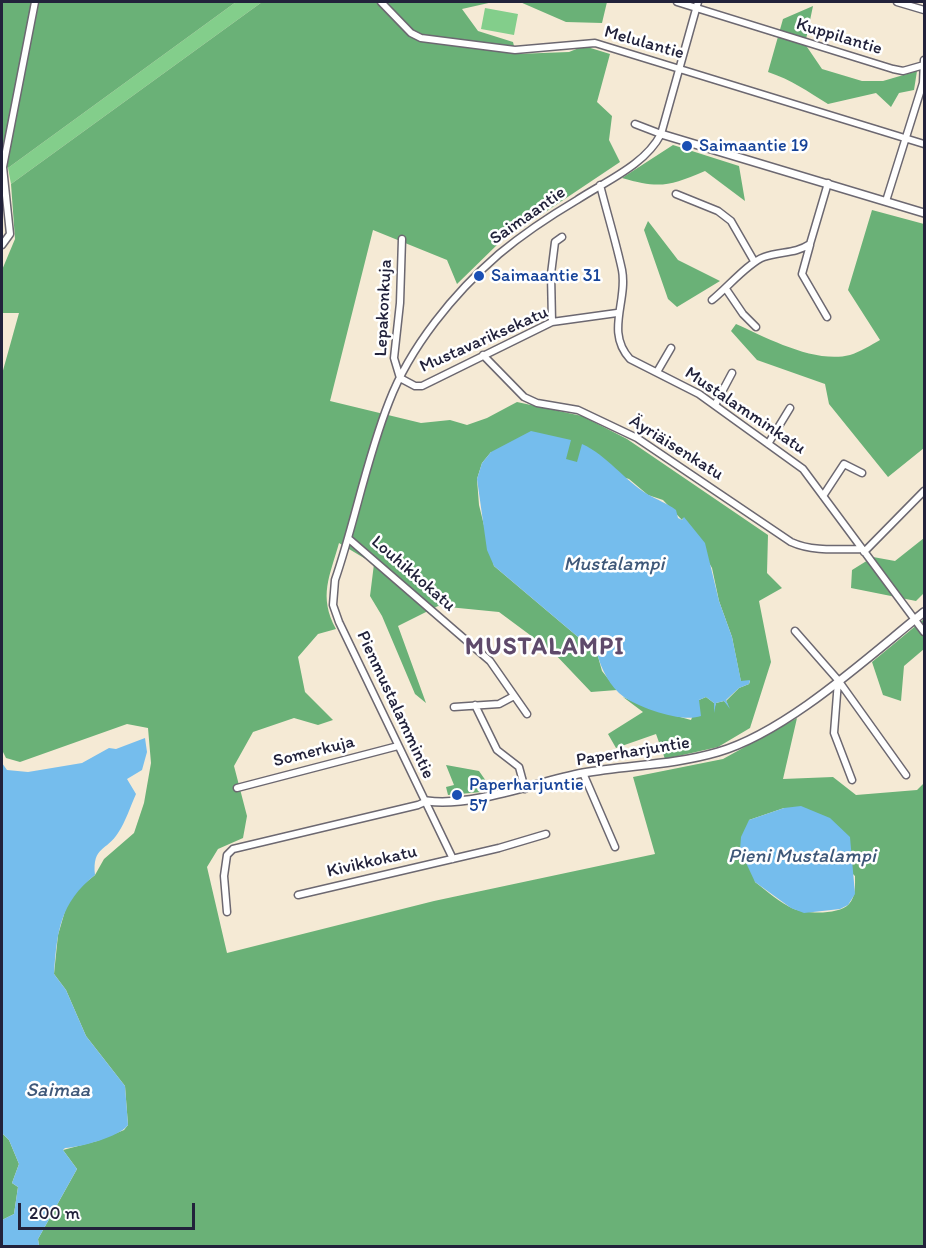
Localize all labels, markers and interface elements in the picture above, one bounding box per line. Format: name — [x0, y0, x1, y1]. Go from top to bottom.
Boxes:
street label: Kuppilantie — [793, 14, 885, 60]
street label: Melulantie — [602, 21, 686, 65]
place label: Saimaantie 19 — [699, 135, 808, 157]
marker: Saimaantie 19 — [680, 139, 694, 153]
street label: Saimaantie — [486, 182, 570, 250]
street label: Lepakonkuja — [371, 259, 397, 357]
place label: Saimaantie 31 — [491, 265, 601, 287]
marker: Saimaantie 31 — [472, 269, 486, 283]
street label: Mustavariksekatu — [416, 302, 552, 378]
street label: Mustalamminkatu — [680, 362, 810, 460]
street label: Äyriäisenkatu — [625, 410, 727, 486]
street label: Louhikkokatu — [366, 531, 460, 617]
water label: Mustalampi — [564, 553, 664, 577]
street label: Pienmustalammintie — [351, 628, 439, 782]
district label: MUSTALAMPI — [464, 634, 626, 662]
street label: Somerkuja — [271, 731, 357, 773]
street label: Paperharjuntie — [575, 732, 691, 772]
place label: Paperharjuntie 57 — [469, 774, 584, 816]
marker: Paperharjuntie 57 — [450, 788, 464, 802]
street label: Kivikkokatu — [325, 841, 419, 883]
water label: Pieni Mustalampi — [728, 845, 876, 869]
water label: Saimaa — [26, 1079, 90, 1103]
scale bar — [21, 1191, 198, 1229]
text: 200 m — [29, 1202, 80, 1224]

